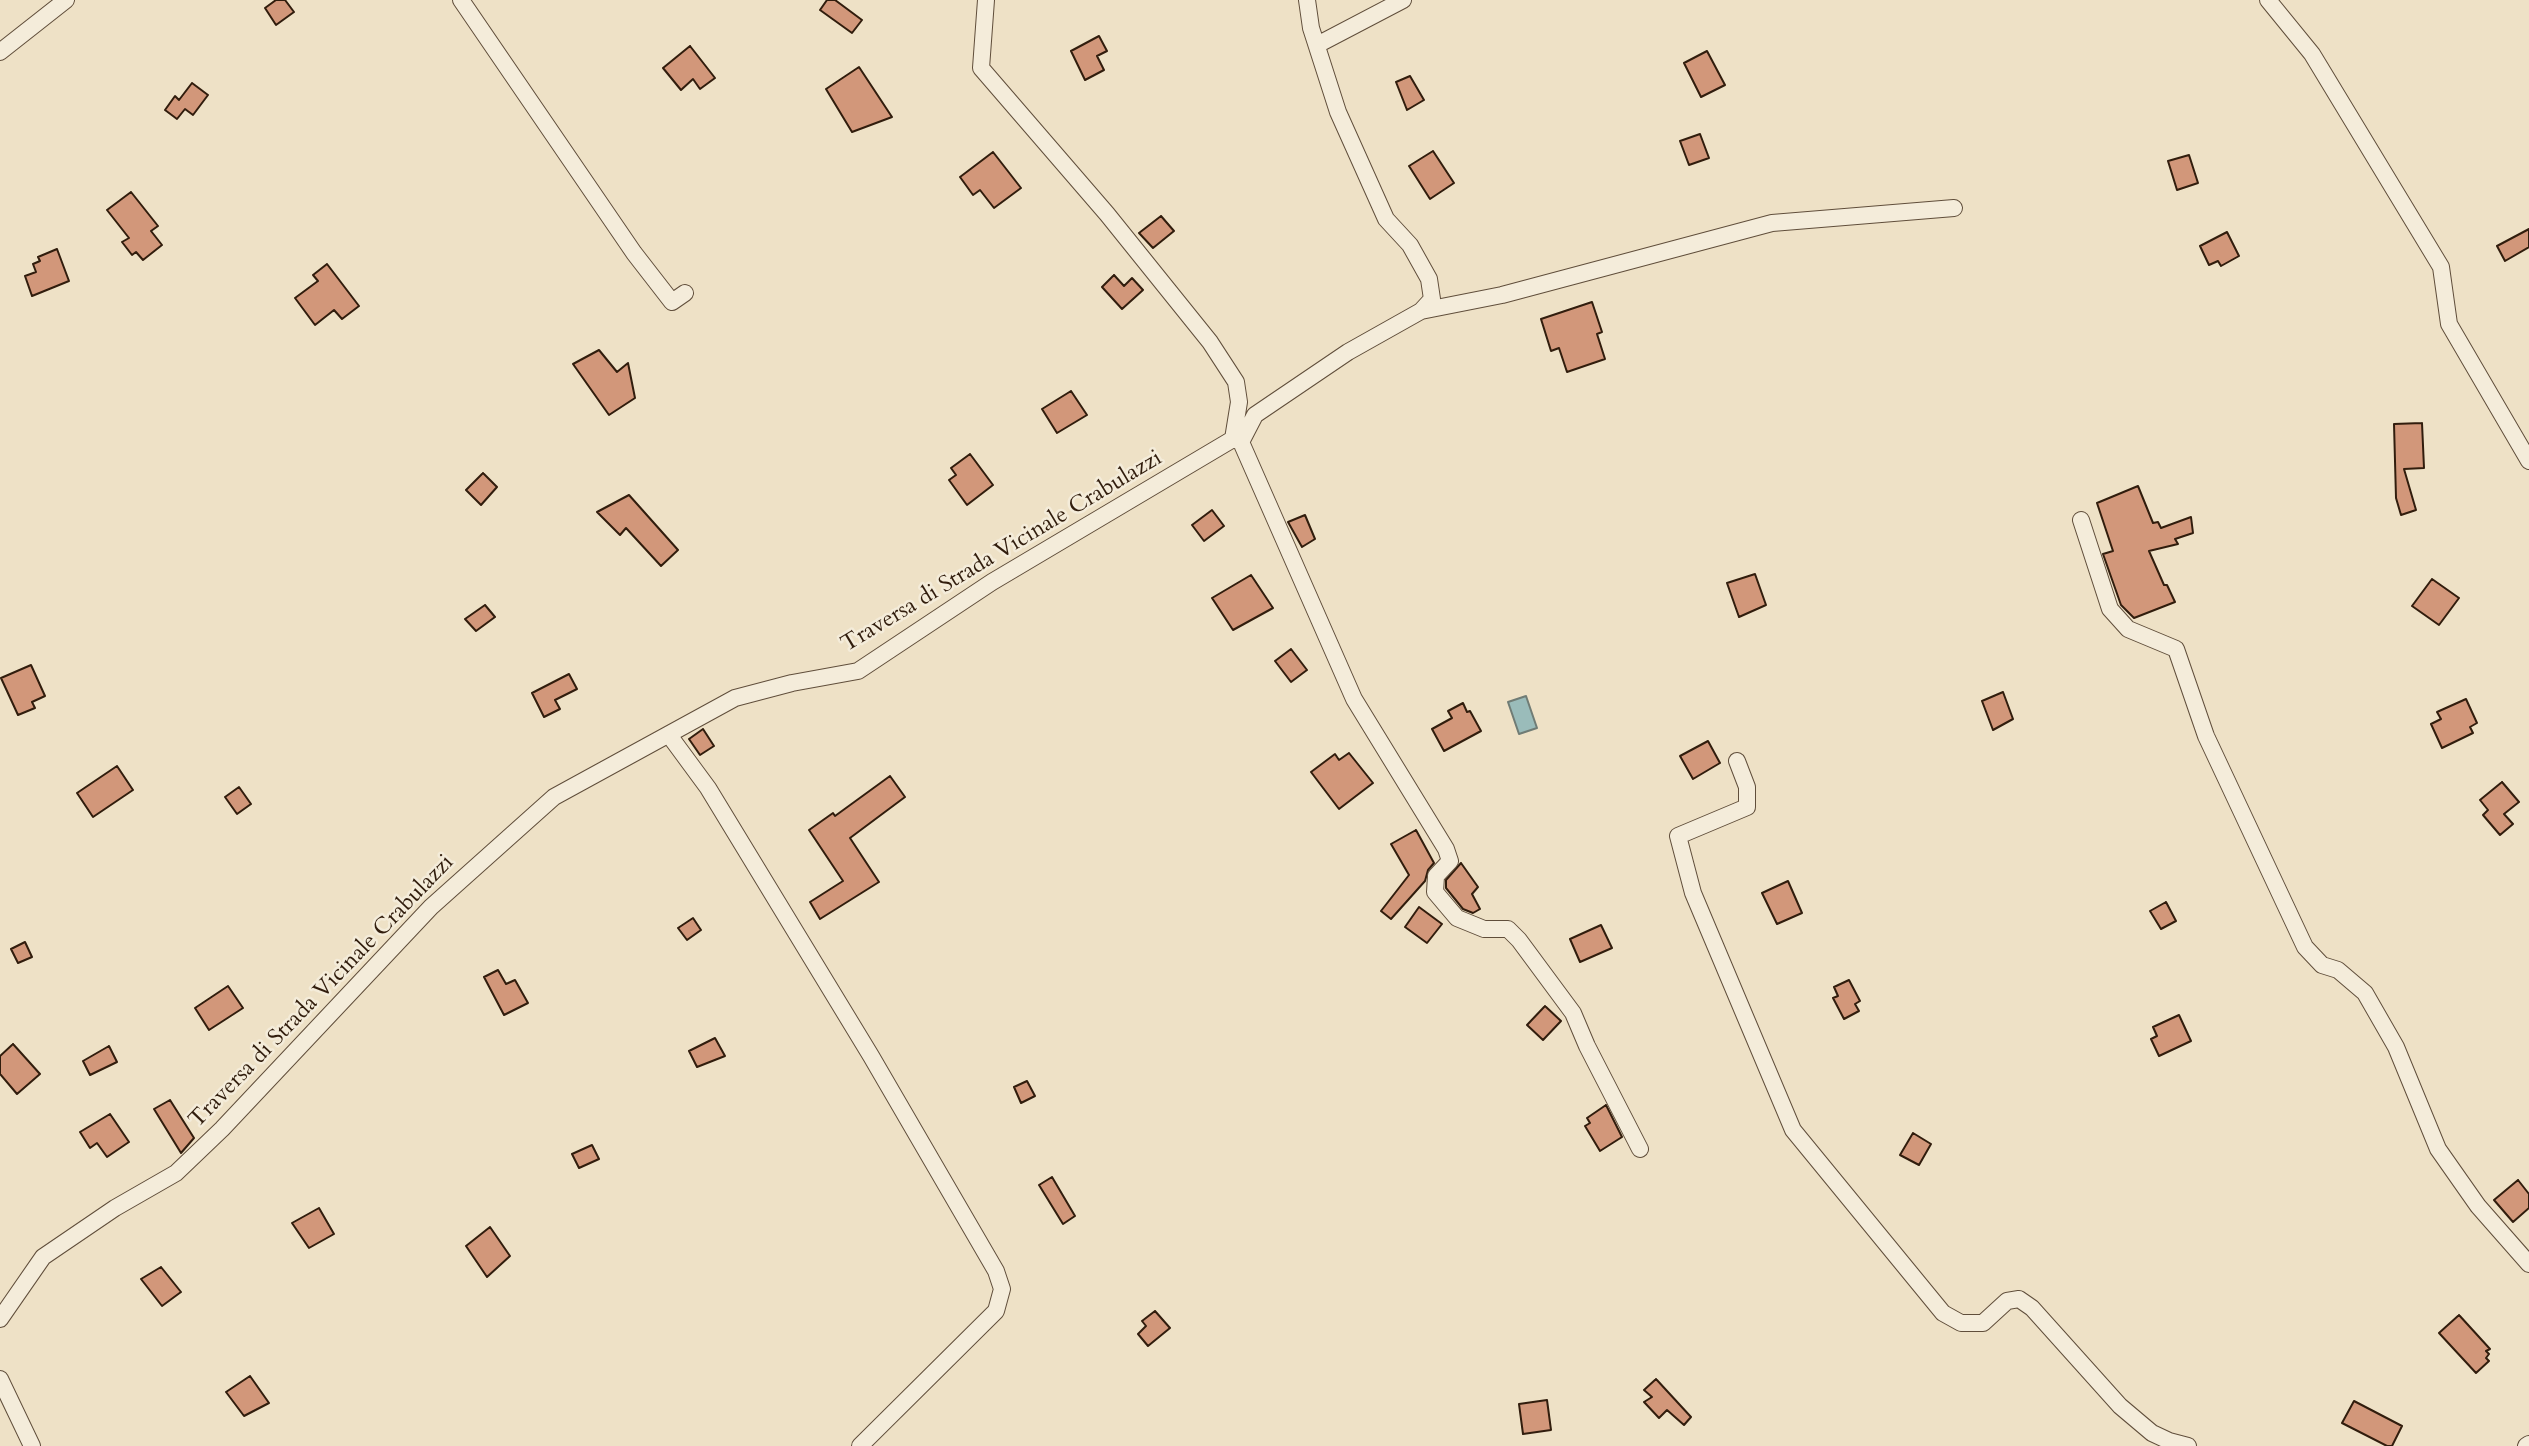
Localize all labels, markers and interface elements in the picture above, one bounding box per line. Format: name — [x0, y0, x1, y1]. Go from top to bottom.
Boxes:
street label: Traversa di Strada Vicinale Crabulazzi — [837, 445, 1167, 659]
street label: Traversa di Strada Vicinale Crabulazzi — [184, 850, 460, 1134]

